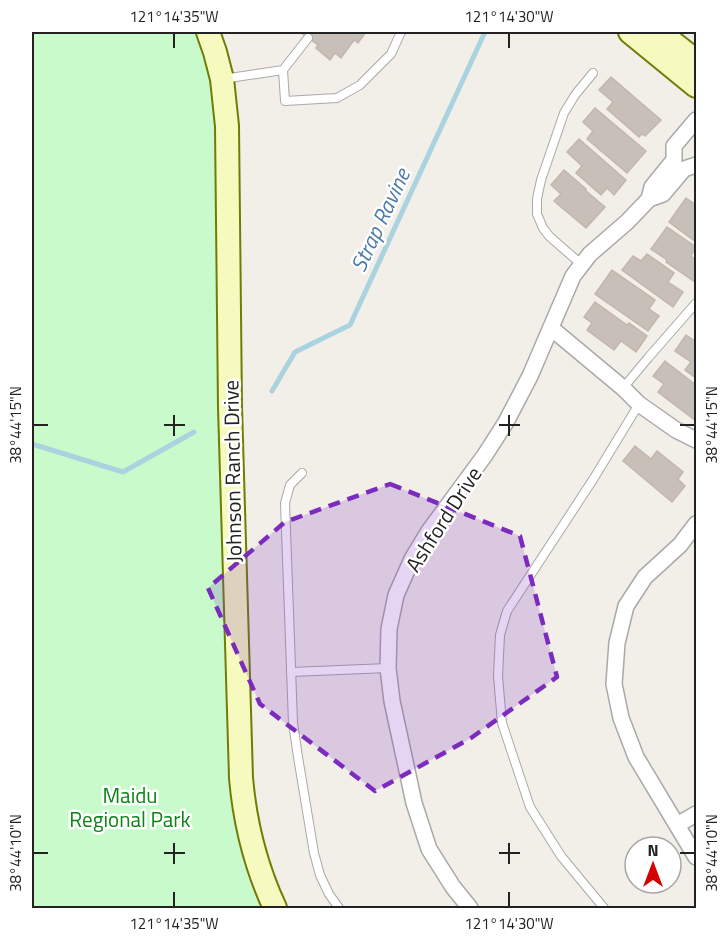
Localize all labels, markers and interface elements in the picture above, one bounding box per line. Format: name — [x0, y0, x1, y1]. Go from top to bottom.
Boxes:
text: 121°14'35"W — [129, 5, 219, 28]
text: 121°14'30"W — [464, 5, 554, 28]
water label: Strap Ravine — [341, 161, 419, 277]
street label: Johnson Ranch Drive — [214, 380, 250, 562]
text: 38°44'15"N — [4, 386, 27, 464]
text: 38°44'15"N — [700, 386, 723, 464]
street label: Ashford Drive — [397, 460, 489, 578]
park label: Maidu Regional Park — [69, 779, 191, 835]
text: 38°44'10"N — [4, 814, 27, 892]
text: 38°44'10"N — [700, 814, 723, 892]
north arrow — [623, 835, 683, 895]
text: N — [647, 838, 659, 862]
text: 121°14'35"W — [129, 912, 219, 935]
text: 121°14'30"W — [464, 912, 554, 935]

